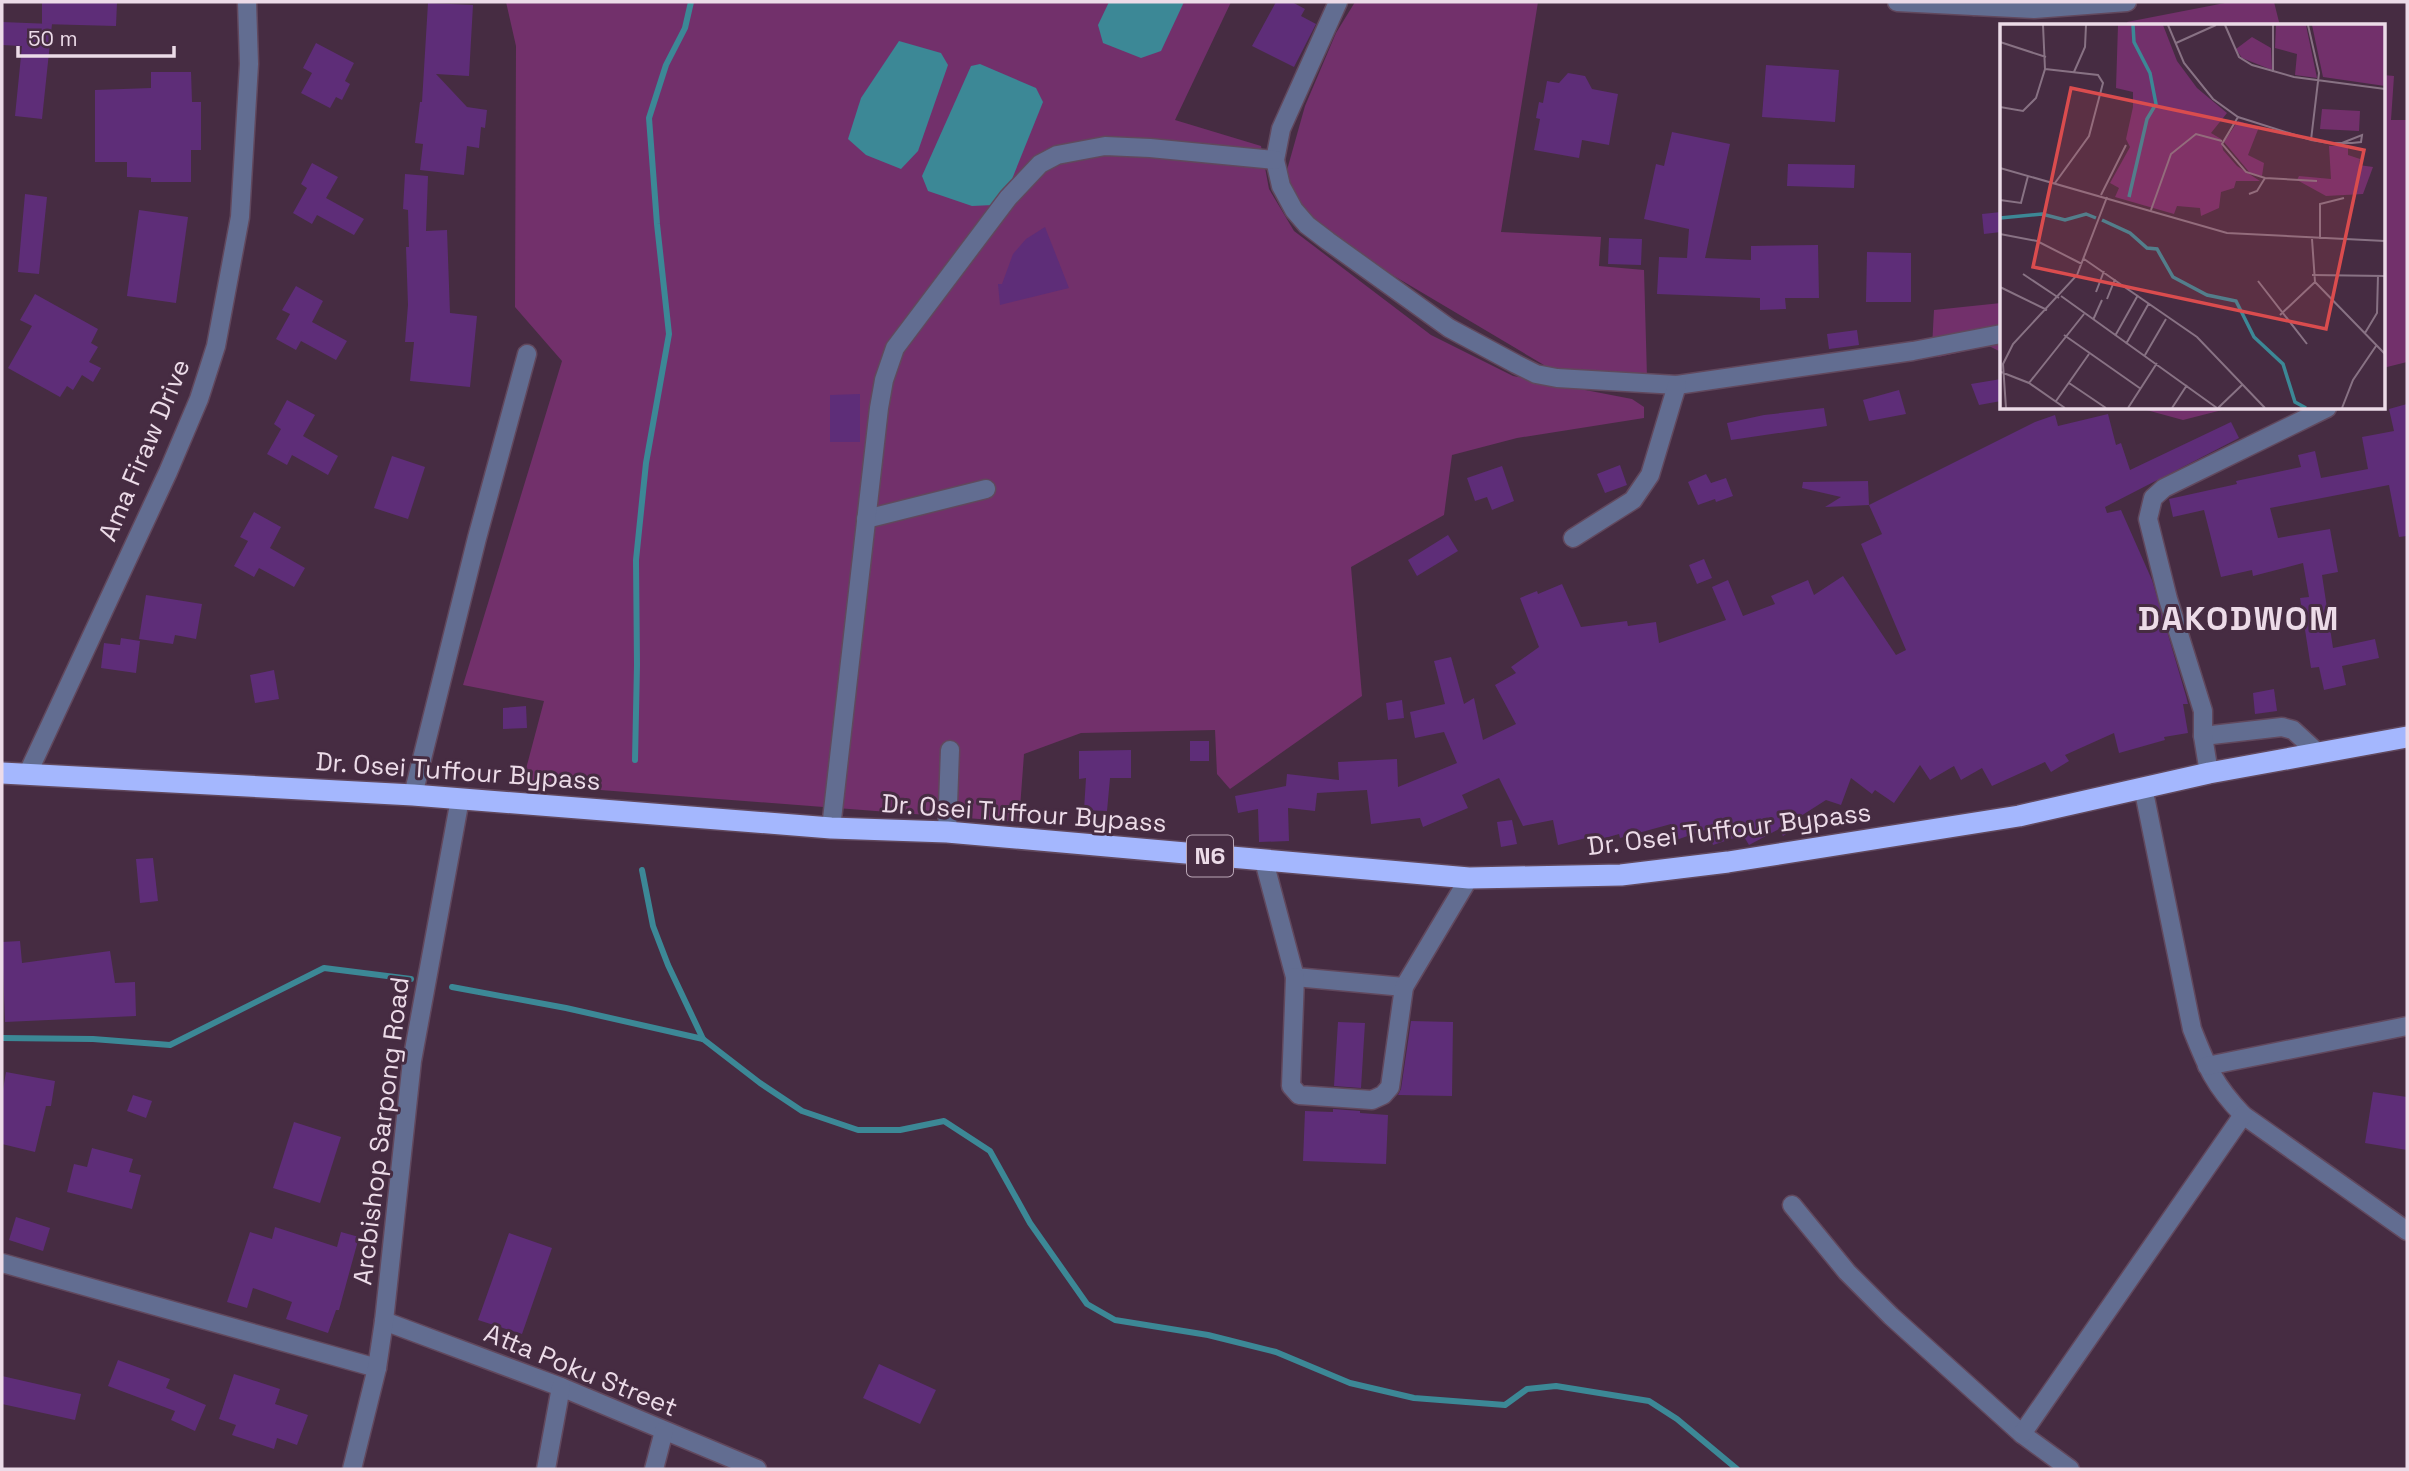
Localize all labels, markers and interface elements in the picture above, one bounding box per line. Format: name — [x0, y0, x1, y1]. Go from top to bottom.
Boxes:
scale bar — [18, 14, 173, 58]
inset map — [2000, 24, 2384, 410]
text: 50 m — [28, 25, 78, 52]
street label: Ama Firaw Drive — [90, 354, 198, 546]
district label: DAKODWOM — [2138, 598, 2340, 640]
street label: Dr. Osei Tuffour Bypass — [314, 744, 602, 798]
street label: Dr. Osei Tuffour Bypass — [880, 786, 1168, 840]
street label: Dr. Osei Tuffour Bypass — [1585, 795, 1873, 863]
road number: N6 — [1187, 836, 1233, 876]
street label: Arcbishop Sarpong Road — [345, 975, 417, 1287]
street label: Atta Poku Street — [479, 1316, 683, 1424]

